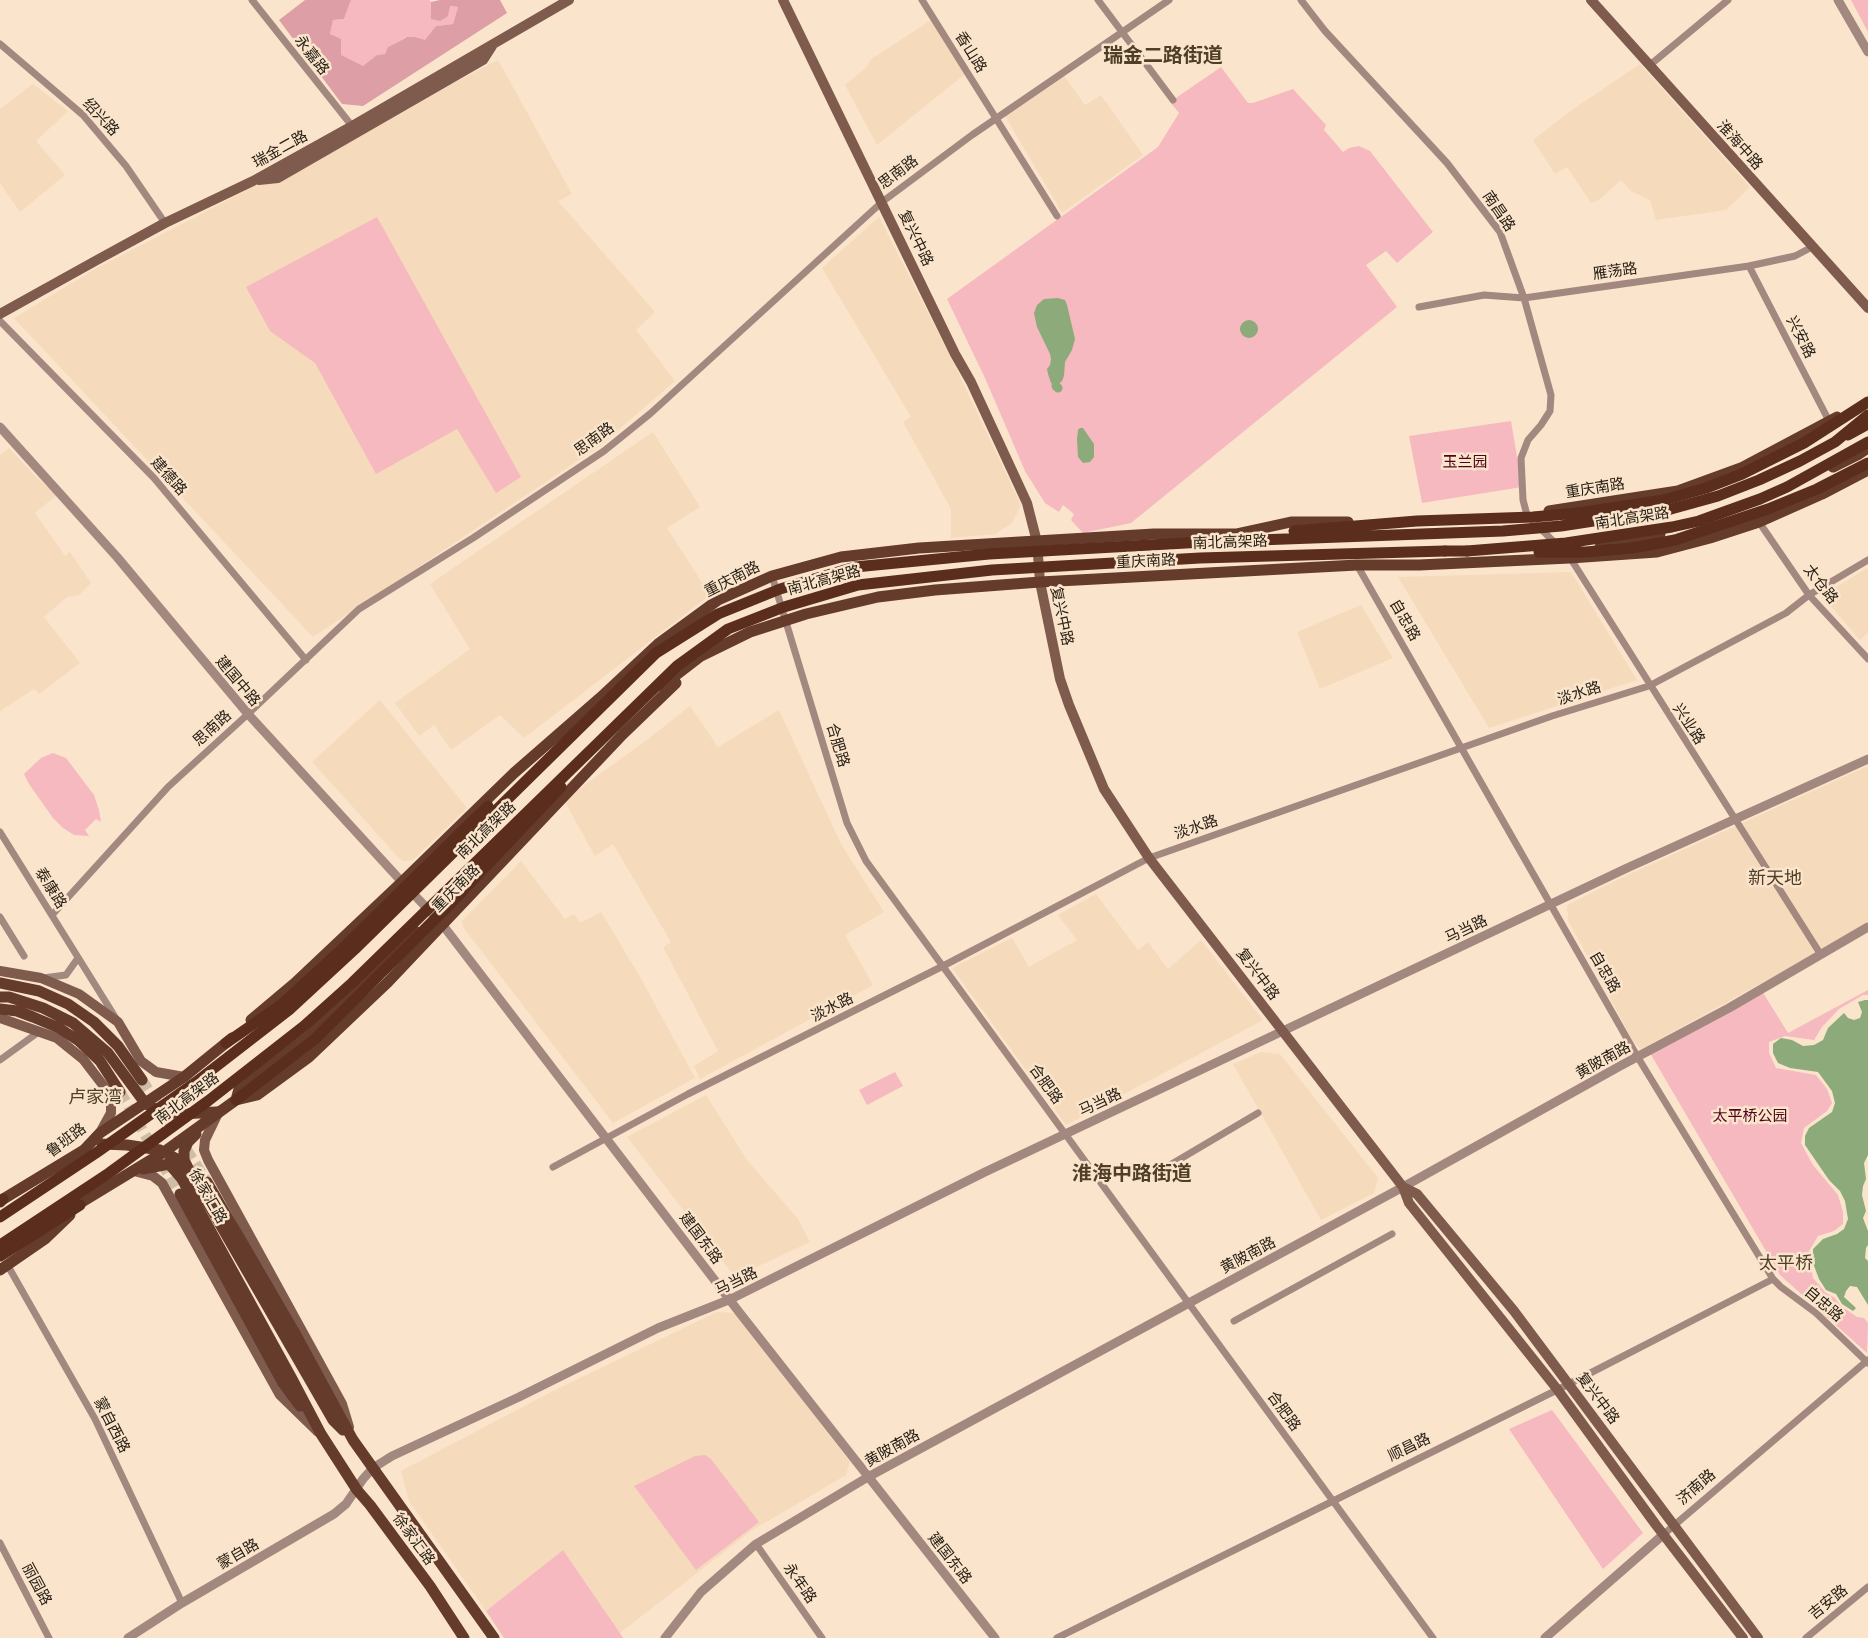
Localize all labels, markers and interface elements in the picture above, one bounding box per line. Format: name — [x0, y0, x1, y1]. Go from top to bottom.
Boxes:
street label: 香山路 — [951, 28, 991, 76]
street label: 永嘉路 — [291, 32, 333, 78]
district label: 瑞金二路街道 — [1103, 43, 1223, 67]
street label: 绍兴路 — [79, 94, 123, 140]
street label: 淮海中路 — [1713, 117, 1767, 173]
street label: 瑞金二路 — [249, 127, 311, 171]
street label: 思南路 — [875, 151, 921, 193]
street label: 南昌路 — [1479, 187, 1519, 235]
street label: 复兴中路 — [895, 207, 937, 269]
street label: 雁荡路 — [1591, 259, 1639, 283]
street label: 兴安路 — [1783, 313, 1819, 361]
street label: 思南路 — [571, 418, 617, 460]
street label: 建德路 — [147, 453, 191, 499]
park label: 玉兰园 — [1443, 453, 1487, 471]
street label: 重庆南路 — [1564, 474, 1626, 502]
street label: 南北高架路 — [1594, 503, 1670, 533]
street label: 南北高架路 — [1192, 532, 1268, 552]
street label: 重庆南路 — [1116, 550, 1176, 572]
street label: 重庆南路 — [701, 557, 763, 601]
street label: 太仓路 — [1800, 561, 1842, 607]
street label: 南北高架路 — [785, 562, 863, 598]
street label: 复兴中路 — [1047, 585, 1077, 647]
street label: 自忠路 — [1386, 596, 1424, 644]
street label: 建国中路 — [212, 652, 264, 710]
street label: 淡水路 — [1555, 677, 1603, 709]
street label: 兴业路 — [1669, 700, 1709, 748]
street label: 思南路 — [189, 706, 235, 750]
street label: 合肥路 — [823, 721, 853, 769]
street label: 南北高架路 — [453, 797, 519, 863]
street label: 淡水路 — [1172, 811, 1220, 843]
street label: 重庆南路 — [428, 860, 484, 916]
street label: 泰康路 — [31, 864, 71, 912]
district label: 新天地 — [1748, 867, 1802, 889]
street label: 马当路 — [1442, 911, 1490, 947]
street label: 复兴中路 — [1233, 945, 1283, 1003]
street label: 自忠路 — [1586, 948, 1624, 996]
street label: 淡水路 — [808, 989, 856, 1025]
street label: 黄陂南路 — [1572, 1038, 1634, 1082]
street label: 合肥路 — [1025, 1061, 1067, 1107]
street label: 南北高架路 — [152, 1068, 222, 1128]
street label: 马当路 — [1076, 1084, 1124, 1120]
district label: 卢家湾 — [68, 1086, 122, 1108]
park label: 太平桥公园 — [1713, 1107, 1787, 1125]
street label: 鲁班路 — [43, 1119, 89, 1161]
district label: 淮海中路街道 — [1072, 1161, 1192, 1185]
street label: 徐家汇路 — [185, 1166, 231, 1226]
street label: 建国东路 — [676, 1209, 726, 1267]
street label: 黄陂南路 — [1217, 1233, 1279, 1277]
district label: 太平桥 — [1759, 1252, 1813, 1274]
street label: 马当路 — [712, 1263, 760, 1299]
street label: 自忠路 — [1801, 1283, 1847, 1325]
street label: 复兴中路 — [1573, 1369, 1623, 1427]
street label: 合肥路 — [1263, 1388, 1305, 1434]
street label: 蒙自西路 — [90, 1394, 134, 1456]
street label: 黄陂南路 — [861, 1426, 923, 1470]
street label: 顺昌路 — [1385, 1429, 1433, 1465]
street label: 济南路 — [1673, 1465, 1719, 1509]
street label: 徐家汇路 — [389, 1509, 439, 1569]
street label: 建国东路 — [924, 1529, 976, 1587]
street label: 蒙自路 — [214, 1535, 262, 1573]
street label: 永年路 — [780, 1559, 820, 1607]
street label: 丽园路 — [18, 1560, 56, 1608]
street label: 吉安路 — [1805, 1581, 1851, 1623]

